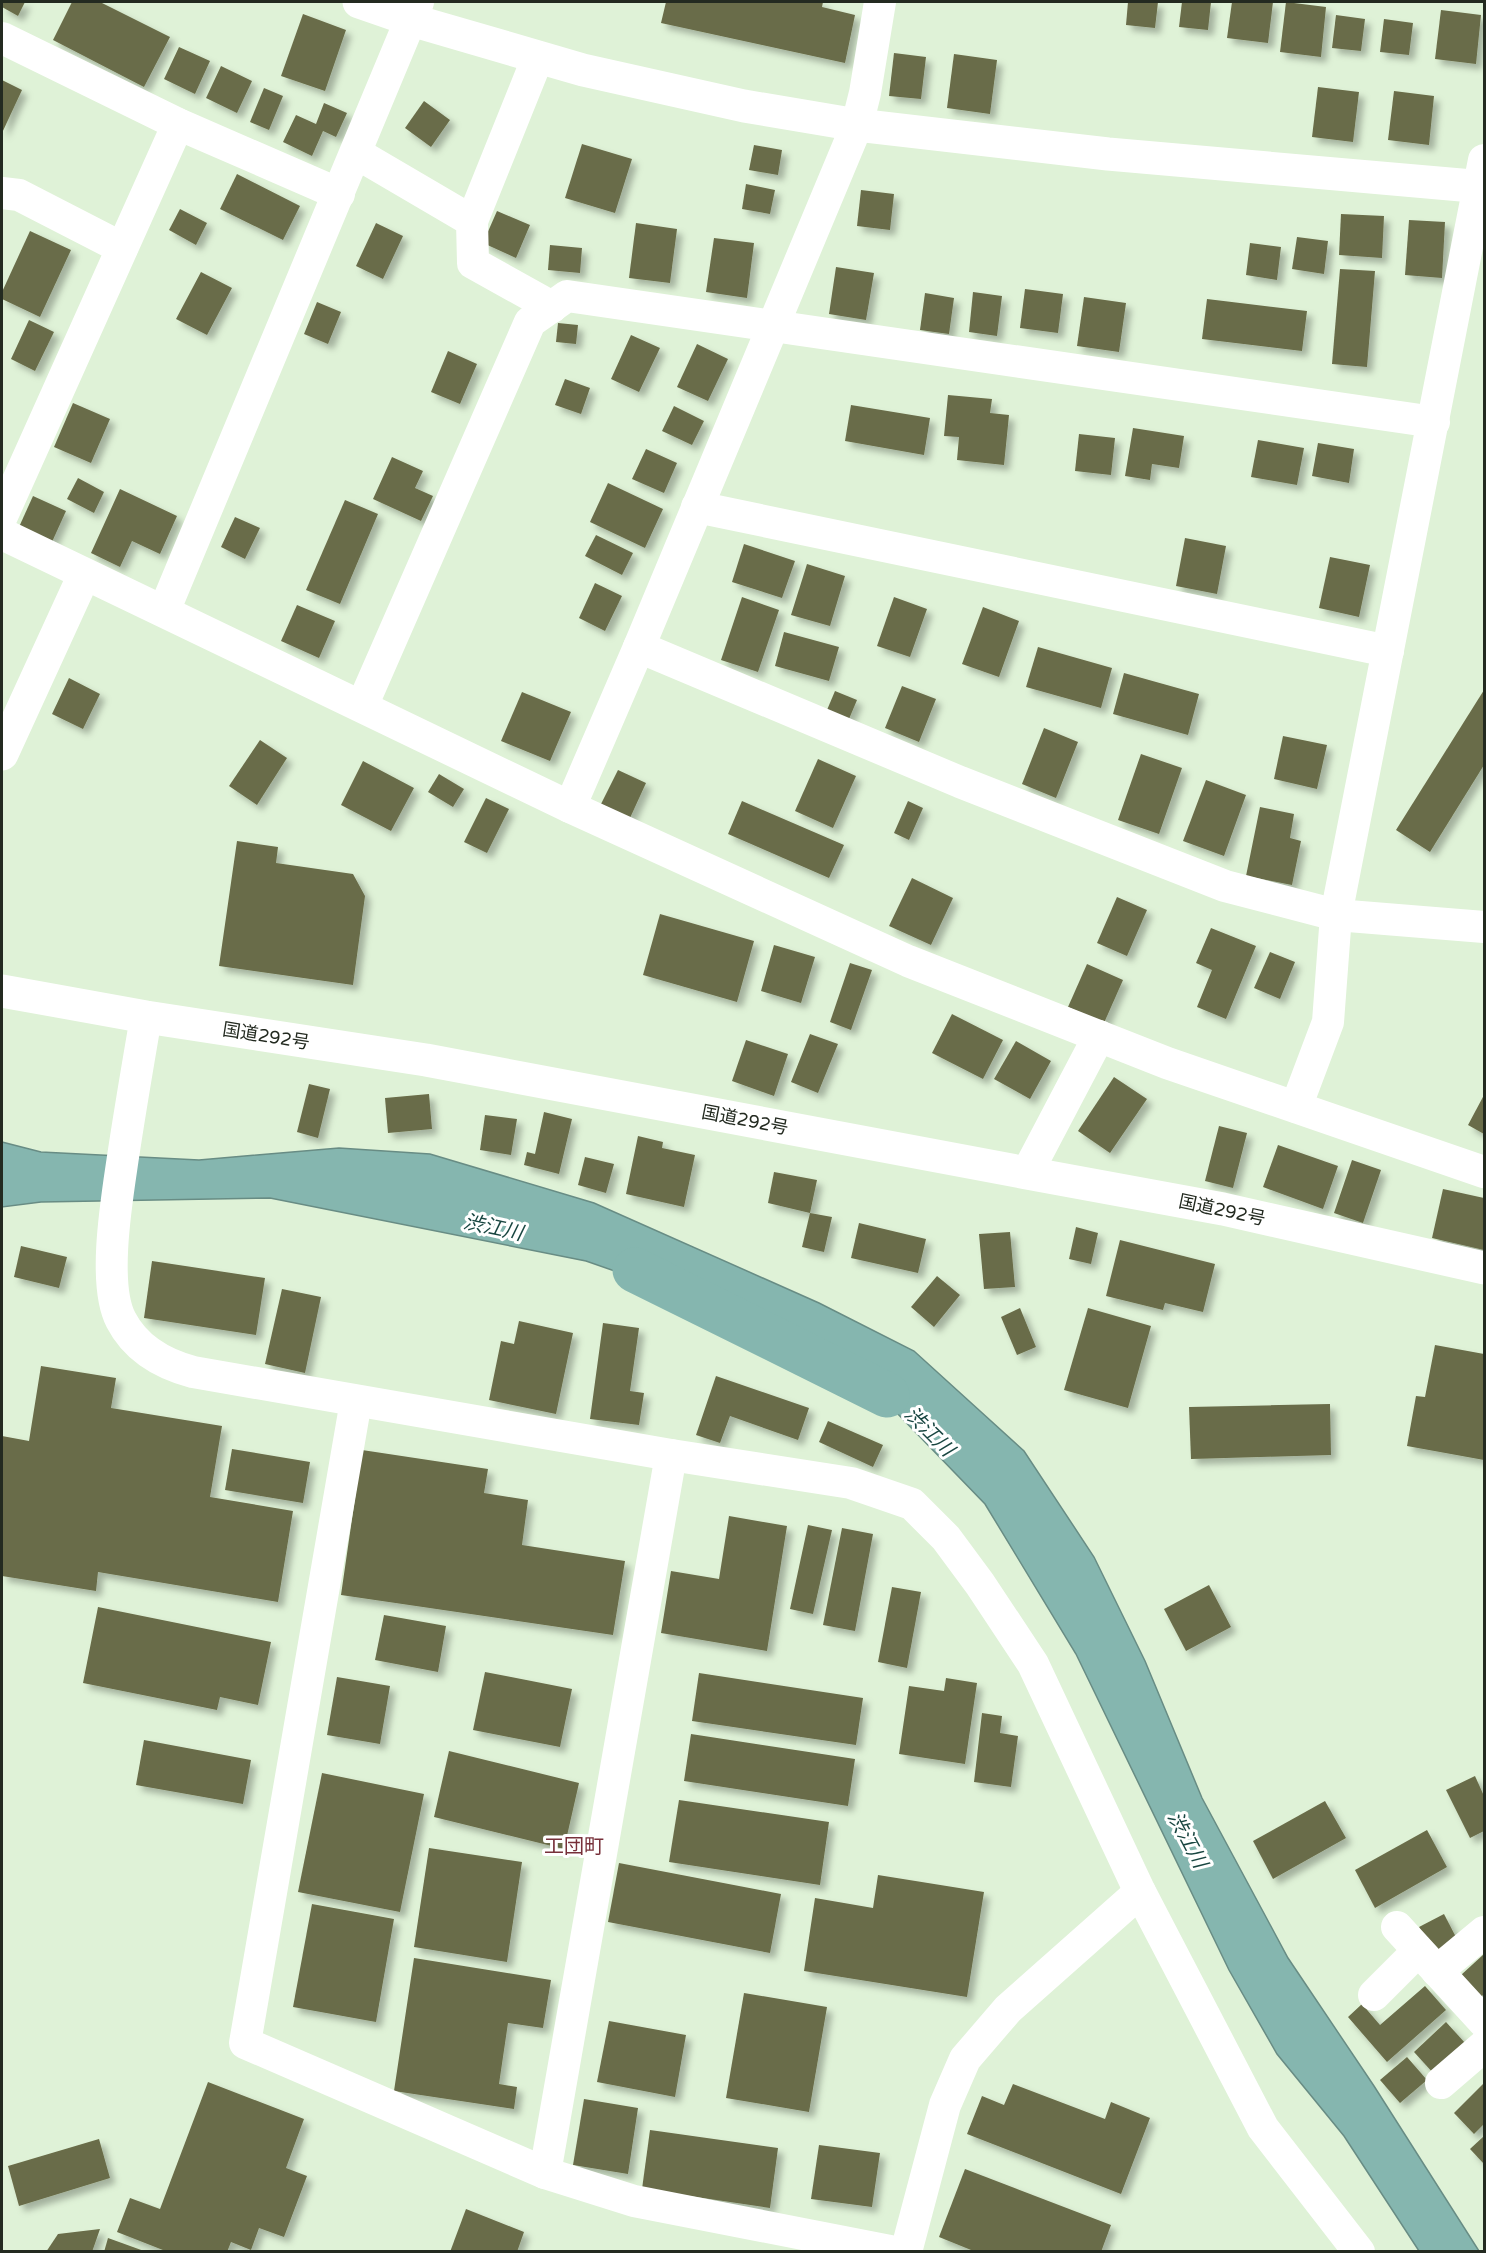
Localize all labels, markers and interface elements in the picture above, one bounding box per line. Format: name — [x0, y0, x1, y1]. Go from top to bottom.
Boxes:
street label: 国道292号 — [221, 1018, 311, 1054]
street label: 国道292号 — [700, 1101, 790, 1139]
street label: 国道292号 — [1177, 1190, 1267, 1230]
water label: 渋江川 — [461, 1210, 527, 1246]
water label: 渋江川 — [899, 1402, 960, 1463]
water label: 渋江川 — [1162, 1808, 1213, 1874]
district label: 工団町 — [544, 1835, 604, 1859]

